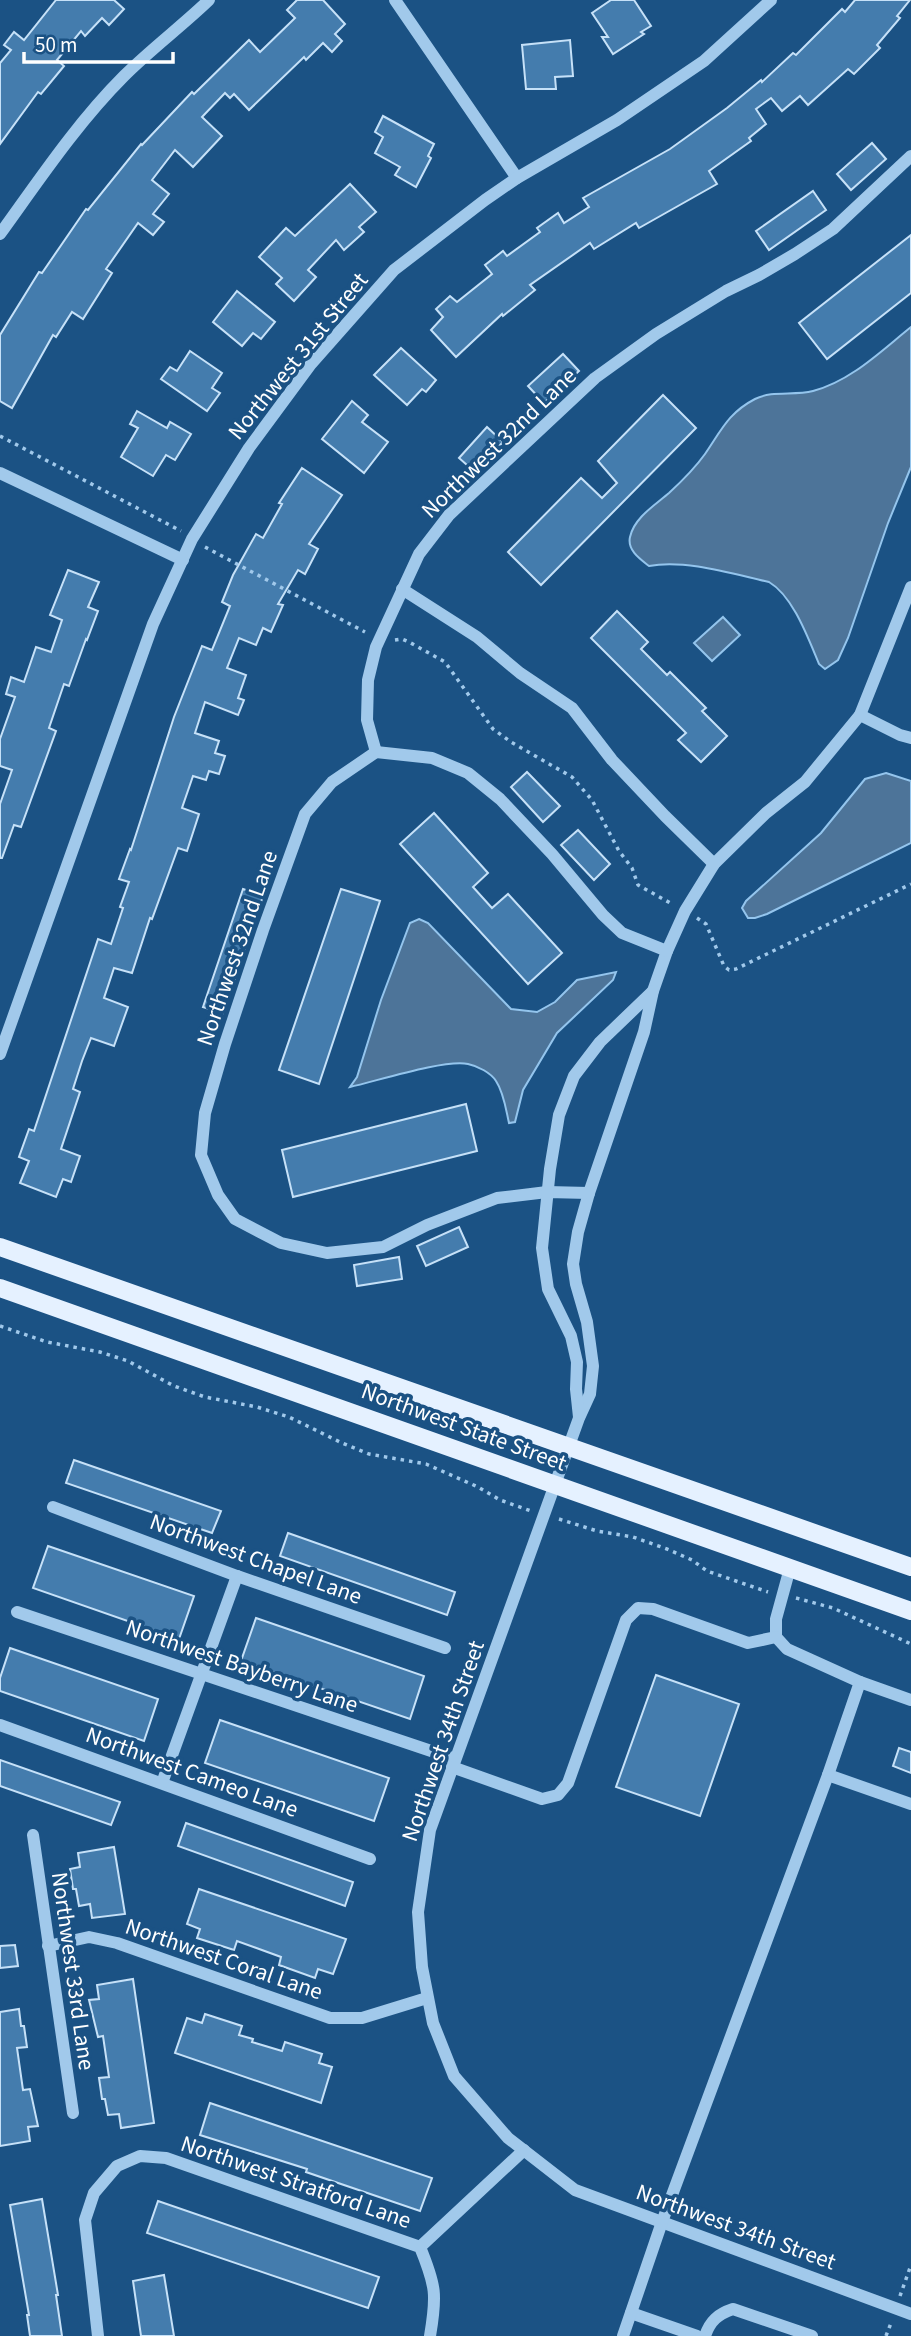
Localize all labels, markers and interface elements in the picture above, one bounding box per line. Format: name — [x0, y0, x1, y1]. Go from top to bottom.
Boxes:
scale bar — [24, 21, 173, 65]
text: 50 m — [35, 30, 77, 60]
street label: Northwest 31st Street — [220, 265, 376, 447]
street label: Northwest 32nd Lane — [414, 360, 584, 526]
street label: Northwest 32nd Lane — [188, 846, 286, 1050]
street label: Northwest State Street — [357, 1374, 572, 1480]
street label: Northwest Chapel Lane — [145, 1505, 367, 1613]
street label: Northwest Bayberry Lane — [121, 1611, 363, 1721]
street label: Northwest 34th Street — [393, 1636, 493, 1846]
street label: Northwest Cameo Lane — [81, 1718, 303, 1826]
street label: Northwest 33rd Lane — [43, 1870, 103, 2072]
street label: Northwest Coral Lane — [121, 1910, 327, 2008]
street label: Northwest Stratford Lane — [176, 2127, 416, 2237]
street label: Northwest 34th Street — [631, 2176, 841, 2279]

